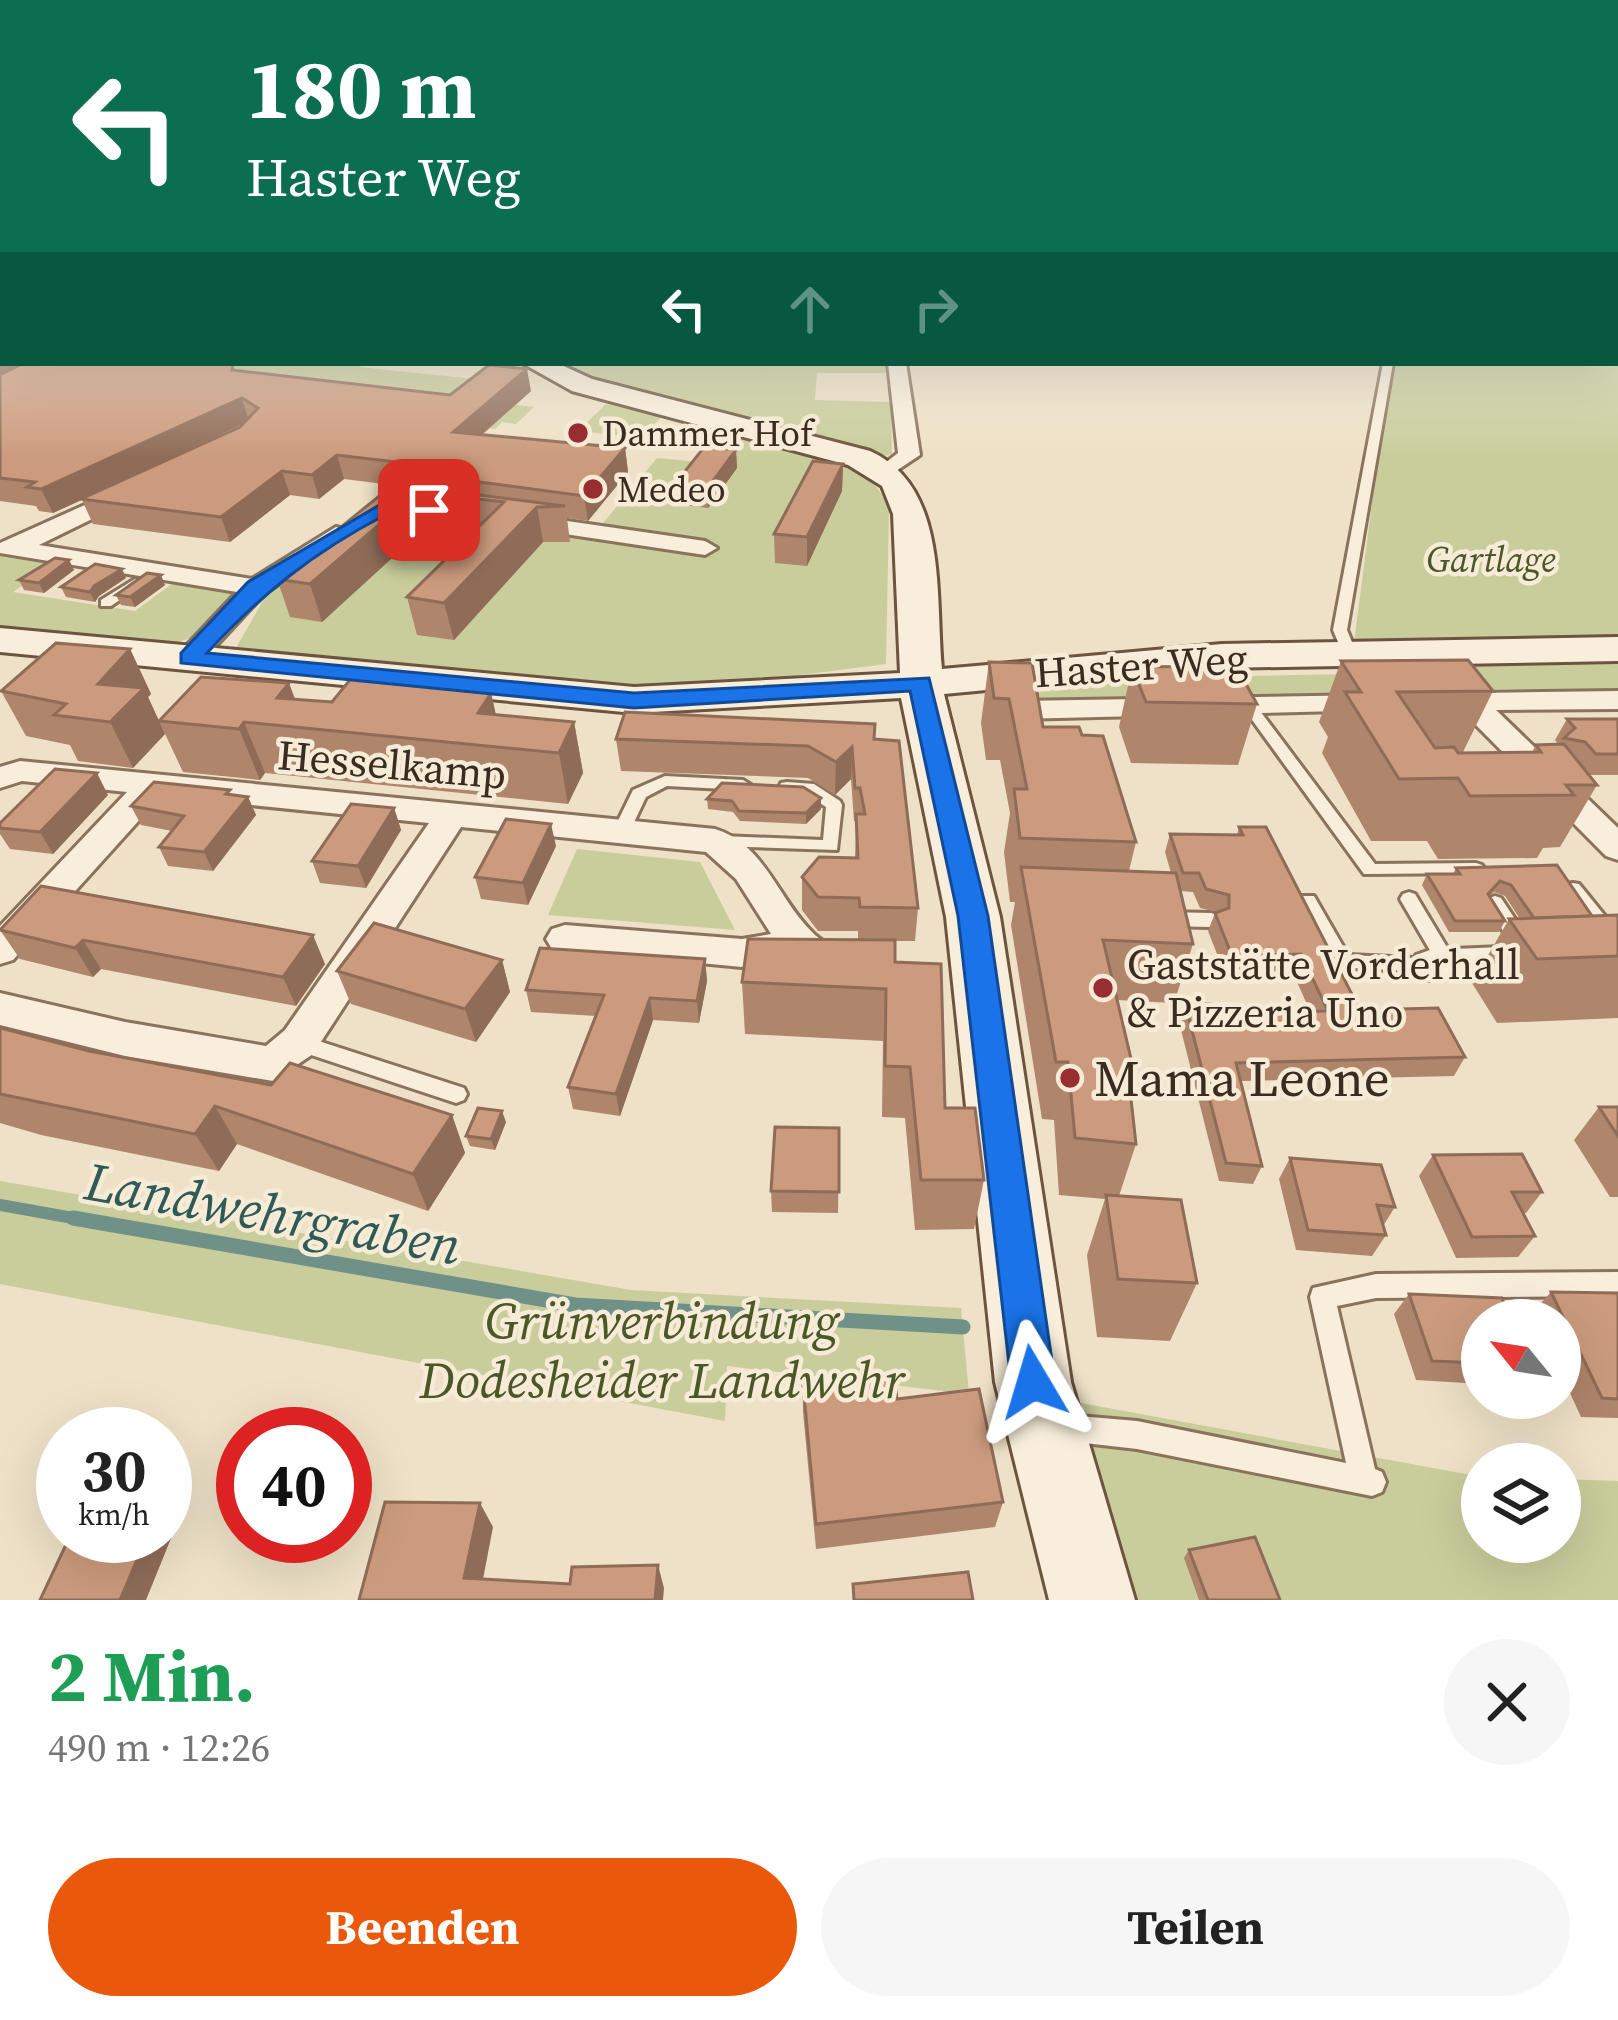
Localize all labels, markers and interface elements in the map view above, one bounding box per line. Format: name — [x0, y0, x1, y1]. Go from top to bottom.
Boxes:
text: 180 m — [246, 31, 477, 146]
icon: left — [48, 48, 204, 204]
text: Haster Weg — [246, 140, 521, 214]
icon: left — [651, 276, 717, 342]
icon: ahead — [777, 276, 843, 342]
icon: right — [903, 276, 969, 342]
place label: Dammer Hof — [602, 409, 816, 458]
marker: Dammer Hof — [565, 420, 591, 446]
pin — [378, 459, 480, 561]
place label: Medeo — [617, 465, 726, 514]
marker: Medeo — [580, 476, 606, 502]
icon: arrive — [396, 477, 462, 543]
park label: Gartlage — [1426, 535, 1556, 584]
street label: Haster Weg — [1032, 629, 1250, 701]
street label: Hesselkamp — [275, 725, 509, 803]
place label: Gaststätte Vorderhall & Pizzeria Uno — [1127, 935, 1520, 1041]
marker: Gaststätte Vorderhall & Pizzeria Uno — [1090, 975, 1116, 1001]
place label: Mama Leone — [1094, 1043, 1390, 1113]
marker: Mama Leone — [1057, 1065, 1083, 1091]
water label: Landwehrgraben — [78, 1143, 467, 1282]
park label: Grünverbindung Dodesheider Landwehr — [418, 1286, 906, 1415]
north arrow — [1461, 1299, 1581, 1419]
map controls — [1461, 1299, 1581, 1563]
position arrow — [970, 1319, 1096, 1445]
speed limit sign: 40 — [216, 1407, 372, 1563]
text: 30 — [81, 1429, 147, 1511]
button: layers — [1461, 1443, 1581, 1563]
text: km/h — [78, 1494, 150, 1535]
text: 2 Min. — [48, 1626, 256, 1725]
button: close — [1444, 1639, 1570, 1765]
text: 490 m · 12:26 — [48, 1721, 270, 1774]
button: Beenden — [48, 1858, 797, 1996]
button: Teilen — [821, 1858, 1570, 1996]

